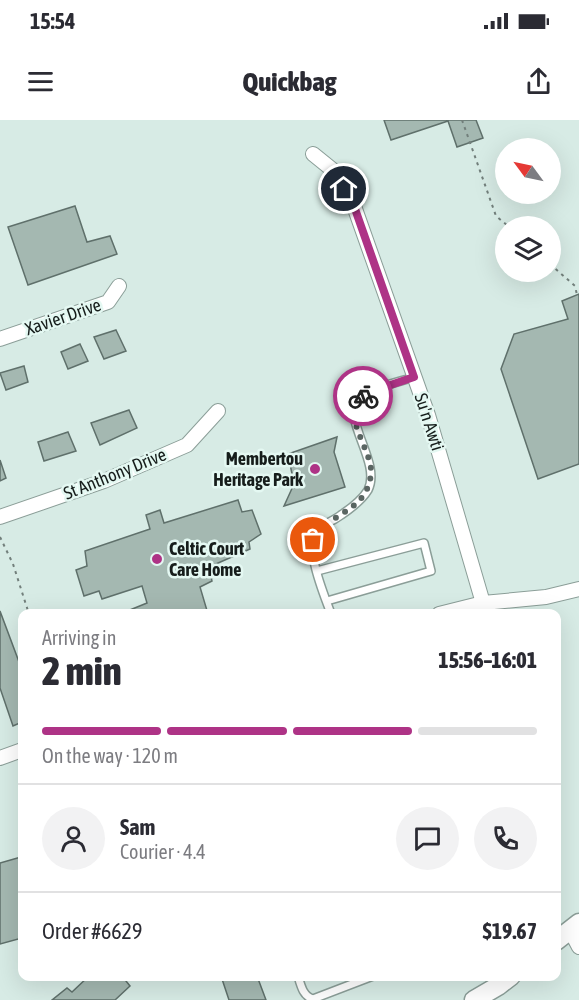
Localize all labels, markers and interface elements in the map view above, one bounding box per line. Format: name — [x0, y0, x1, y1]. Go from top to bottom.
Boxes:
text: 15:54 — [30, 8, 75, 34]
icon: menu — [24, 65, 57, 98]
icon: share — [522, 65, 555, 98]
text: Quickbag — [243, 66, 336, 97]
north arrow — [495, 138, 561, 204]
map controls — [495, 138, 561, 282]
pin — [318, 163, 369, 214]
icon: home — [327, 172, 360, 205]
button: layers — [495, 216, 561, 282]
street label: Xavier Drive — [22, 294, 104, 339]
courier — [333, 366, 393, 426]
icon: bike — [347, 380, 380, 413]
street label: Su'n Awti — [410, 390, 449, 453]
street label: St Anthony Drive — [60, 443, 169, 504]
place label: Membertou Heritage Park — [213, 448, 304, 490]
marker: Membertou Heritage Park — [308, 462, 322, 476]
pin — [287, 514, 338, 565]
icon: bag — [296, 523, 329, 556]
place label: Celtic Court Care Home — [169, 538, 245, 580]
marker: Celtic Court Care Home — [150, 552, 164, 566]
text: Arriving in — [42, 626, 116, 649]
text: 15:56–16:01 — [438, 647, 537, 673]
text: 2 min — [42, 649, 122, 693]
text: On the way · 120 m — [42, 744, 178, 767]
button: person — [42, 807, 105, 870]
button: chat — [396, 807, 459, 870]
button: phone — [474, 807, 537, 870]
text: Sam — [120, 814, 155, 840]
text: Courier · 4.4 — [120, 840, 206, 863]
text: Order #6629 — [42, 918, 142, 944]
text: $19.67 — [482, 918, 537, 944]

